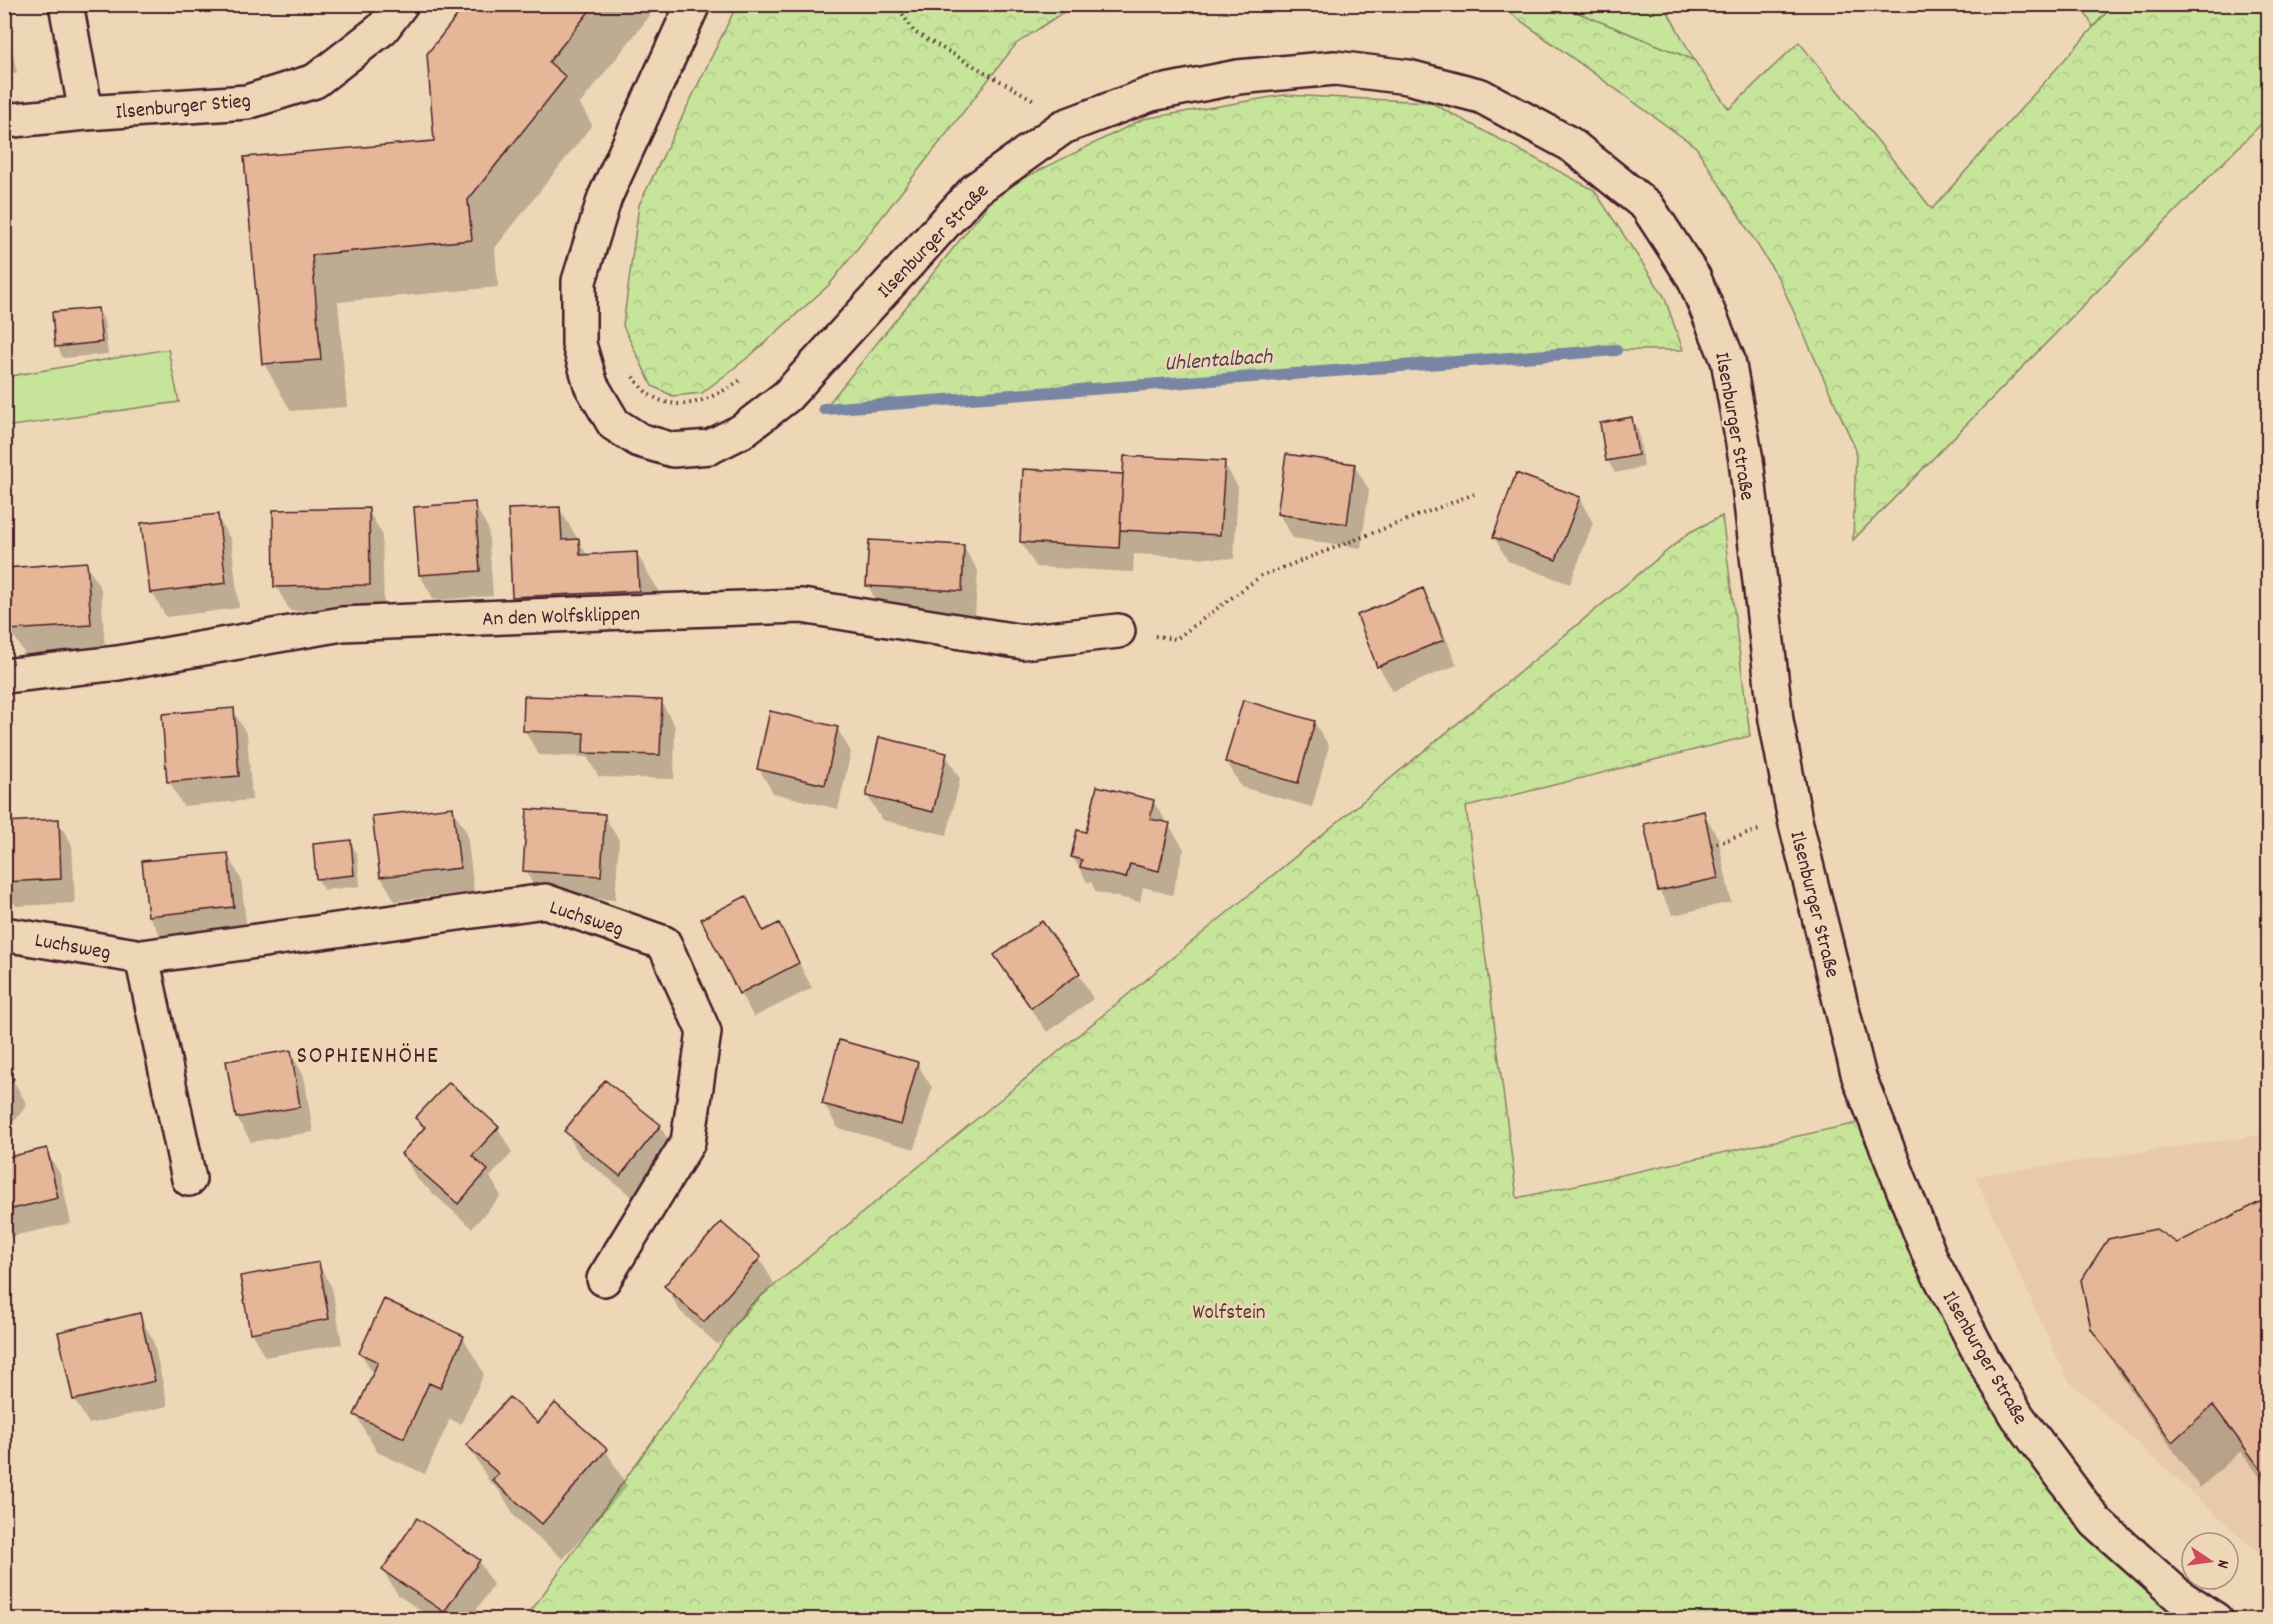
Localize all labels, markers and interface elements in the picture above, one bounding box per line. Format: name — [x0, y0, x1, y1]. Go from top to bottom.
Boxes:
street label: Ilsenburger Stieg — [114, 87, 252, 129]
street label: Ilsenburger Straße — [871, 178, 997, 307]
water label: Uhlentalbach — [1163, 342, 1274, 381]
street label: Ilsenburger Straße — [1705, 350, 1761, 503]
street label: An den Wolfsklippen — [482, 600, 641, 636]
street label: Ilsenburger Straße — [1780, 828, 1846, 981]
street label: Luchsweg — [545, 894, 627, 946]
street label: Luchsweg — [32, 927, 113, 969]
district label: SOPHIENHÖHE — [297, 1040, 439, 1074]
street label: Ilsenburger Straße — [1933, 1286, 2034, 1431]
park label: Wolfstein — [1192, 1299, 1266, 1329]
north arrow — [2180, 1531, 2240, 1591]
text: N — [2210, 1557, 2234, 1570]

